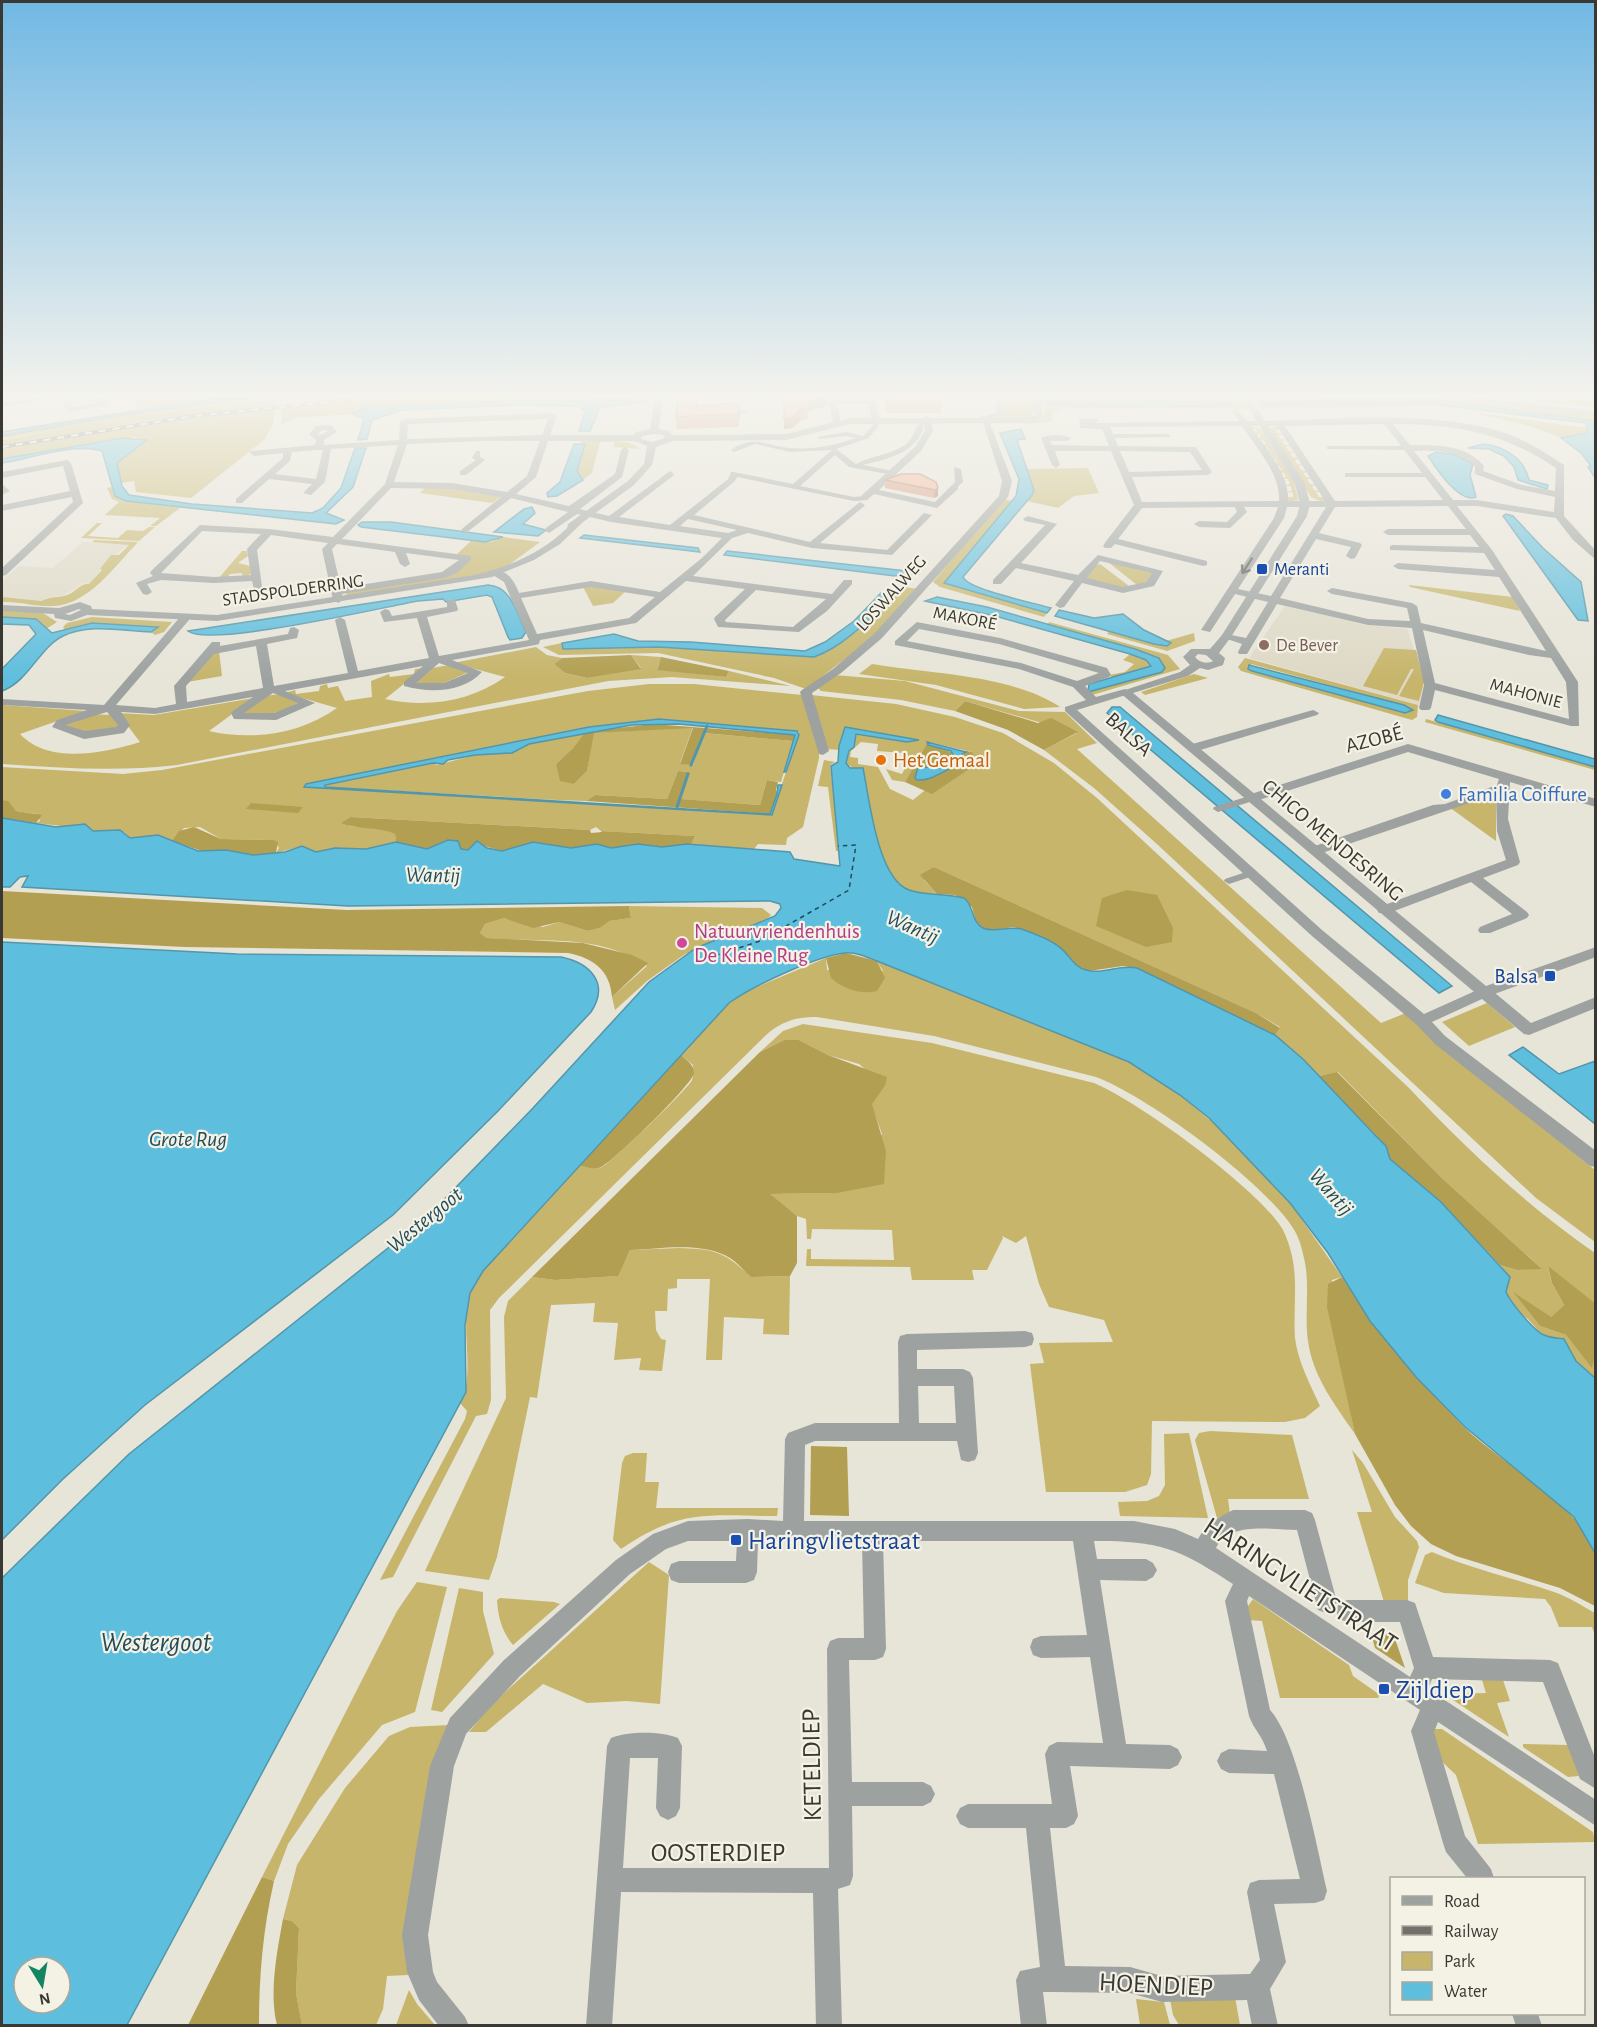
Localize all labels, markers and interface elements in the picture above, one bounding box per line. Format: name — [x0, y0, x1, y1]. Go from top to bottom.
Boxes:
street label: LOSWALWEG — [853, 552, 930, 635]
one-way arrow — [1240, 557, 1252, 574]
place label: Meranti — [1274, 561, 1329, 579]
marker: Meranti — [1255, 562, 1269, 576]
street label: STADSPOLDERRING — [221, 572, 365, 610]
street label: MAKORÉ — [932, 601, 999, 634]
place label: De Bever — [1276, 637, 1338, 655]
marker: De Bever — [1257, 638, 1271, 652]
street label: MAHONIE — [1488, 676, 1564, 712]
street label: BALSA — [1101, 708, 1156, 760]
street label: AZOBÉ — [1343, 720, 1405, 757]
place label: Het Gemaal — [893, 750, 990, 771]
marker: Het Gemaal — [874, 753, 888, 767]
street label: CHICO MENDESRING — [1258, 776, 1407, 905]
place label: Familia Coiffure — [1458, 784, 1587, 805]
marker: Familia Coiffure — [1439, 787, 1453, 801]
water label: Wantij — [405, 864, 460, 886]
water label: Wantij — [883, 906, 942, 948]
place label: Natuurvriendenhuis De Kleine Rug — [694, 921, 860, 966]
marker: Natuurvriendenhuis De Kleine Rug — [675, 936, 689, 950]
place label: Balsa — [1494, 966, 1538, 987]
marker: Balsa — [1543, 969, 1557, 983]
water label: Grote Rug — [149, 1128, 227, 1150]
water label: Wantij — [1305, 1164, 1357, 1219]
water label: Westergoot — [383, 1182, 467, 1257]
street label: HARINGVLIETSTRAAT — [1199, 1513, 1402, 1657]
place label: Haringvlietstraat — [748, 1528, 920, 1554]
marker: Haringvlietstraat — [729, 1533, 743, 1547]
water label: Westergoot — [101, 1629, 211, 1656]
place label: Zijldiep — [1396, 1677, 1474, 1703]
marker: Zijldiep — [1377, 1682, 1391, 1696]
street label: KETELDIEP — [798, 1708, 826, 1822]
street label: OOSTERDIEP — [651, 1840, 785, 1866]
legend — [1390, 1877, 1585, 2015]
text: Road — [1444, 1893, 1480, 1911]
text: Railway — [1444, 1923, 1499, 1941]
text: Park — [1444, 1953, 1476, 1971]
north arrow — [12, 1955, 72, 2015]
street label: HOENDIEP — [1098, 1969, 1214, 2001]
text: Water — [1444, 1983, 1487, 2001]
text: N — [38, 1990, 52, 2008]

